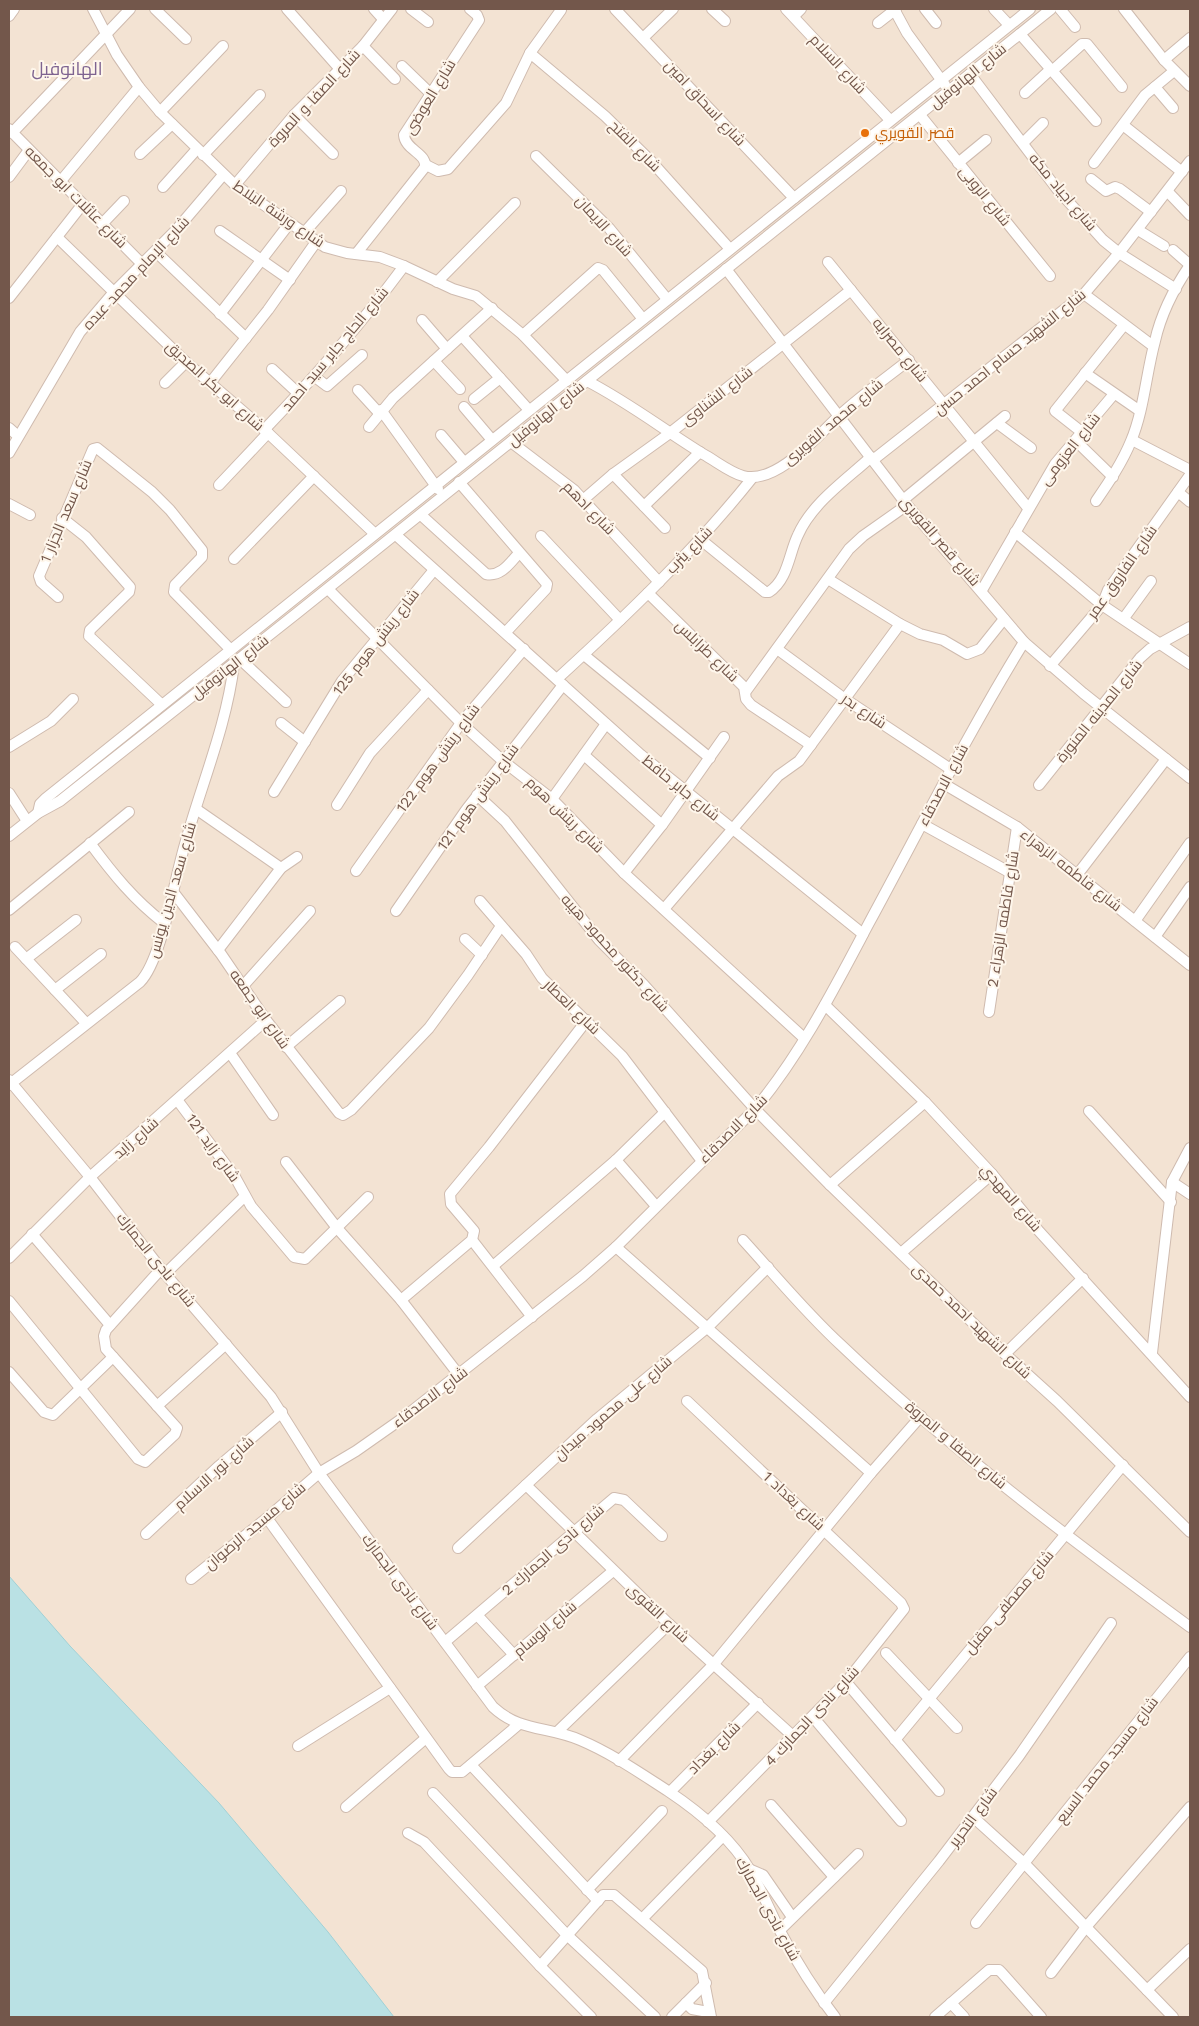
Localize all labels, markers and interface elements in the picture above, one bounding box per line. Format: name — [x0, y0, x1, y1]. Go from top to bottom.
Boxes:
street label: شارع السلام — [804, 31, 870, 99]
street label: شارع الهانوفيل — [926, 40, 1011, 114]
street label: شارع الصفا و المروة — [264, 45, 365, 152]
street label: شارع العوضى — [401, 56, 461, 139]
street label: شارع اسحاق امين — [659, 56, 749, 151]
district label: الهانوفيل — [32, 58, 103, 80]
street label: شارع الفتح — [604, 116, 665, 177]
place label: قصر القويري — [875, 124, 954, 145]
marker: قصر القويري — [859, 127, 871, 139]
street label: شارع عائلات ابو جمعه — [20, 142, 131, 253]
street label: شارع اجياد مكه — [1024, 149, 1101, 236]
street label: شارع الروبى — [954, 162, 1015, 231]
street label: شارع ورشة البلاط — [229, 177, 328, 253]
street label: شارع الايمان — [570, 192, 636, 262]
street label: شارع الإمام محمد عبده — [79, 213, 195, 335]
street label: شارع الحاج جابر سيد احمد — [278, 283, 394, 416]
street label: شارع الشهيد حسام احمد حسن — [931, 285, 1091, 420]
street label: شارع مصرايه — [867, 314, 931, 387]
street label: شارع ابو بكر الصديق — [161, 337, 268, 436]
street label: شارع الشناوى — [678, 363, 758, 431]
street label: شارع محمد القويرى — [780, 375, 888, 470]
street label: شارع الهانوفيل — [504, 378, 589, 452]
street label: شارع العزومى — [1036, 409, 1106, 490]
street label: شارع سعد الجزار 1 — [36, 457, 98, 566]
street label: شارع ادهم — [558, 478, 619, 540]
street label: شارع قصر القويرى — [894, 492, 984, 591]
street label: شارع الفاروق عمر — [1082, 522, 1163, 624]
street label: شارع يثرب — [662, 523, 717, 579]
street label: شارع ريتش هوم 125 — [329, 585, 425, 700]
street label: شارع طرابلس — [670, 616, 742, 687]
street label: شارع الهانوفيل — [188, 631, 274, 704]
street label: شارع المدينه المنورة — [1052, 656, 1147, 767]
street label: شارع بدر — [836, 689, 890, 734]
street label: شارع ريتش هوم 122 — [393, 700, 485, 817]
street label: شارع ريتش هوم 121 — [433, 740, 524, 855]
street label: شارع الاصدقاء — [914, 741, 974, 830]
street label: شارع جابر حافظ — [637, 751, 723, 826]
street label: شارع ريتش هوم — [521, 773, 608, 858]
street label: شارع سعد الدين يونس — [144, 820, 202, 961]
street label: شارع فاطمه الزهراء — [1015, 825, 1125, 917]
street label: شارع فاطمه الزهراء 2 — [983, 849, 1025, 989]
street label: شارع دكتور محمود هيبه — [556, 890, 673, 1017]
street label: شارع ابو جمعه — [224, 966, 294, 1053]
street label: شارع العطار — [538, 975, 604, 1040]
street label: شارع الاصدقاء — [695, 1091, 773, 1169]
street label: شارع زايد 121 — [181, 1110, 244, 1187]
street label: شارع زايد — [110, 1113, 164, 1164]
street label: شارع المهدي — [974, 1160, 1045, 1238]
street label: شارع نادى الجمارك — [111, 1209, 199, 1312]
street label: شارع الشهيد احمد حمدى — [907, 1260, 1035, 1384]
street label: شارع على محمود ميدان — [551, 1352, 677, 1465]
street label: شارع الاصدقاء — [389, 1363, 473, 1433]
street label: شارع الصفا و المروة — [900, 1397, 1011, 1494]
street label: شارع نور الاسلام — [170, 1432, 259, 1515]
street label: شارع بغداد 1 — [758, 1468, 829, 1536]
street label: شارع مسجد الرضوان — [201, 1478, 311, 1575]
street label: شارع نادى الجمارك 2 — [498, 1501, 609, 1601]
street label: شارع نادى الجمارك — [356, 1530, 442, 1635]
street label: شارع مصطفى مقبل — [960, 1546, 1059, 1659]
street label: شارع التقوى — [622, 1580, 693, 1648]
street label: شارع الوسام — [510, 1597, 582, 1662]
street label: شارع نادى الجمارك 4 — [761, 1662, 864, 1771]
street label: شارع مسجد محمد السبع — [1052, 1693, 1164, 1828]
street label: شارع بغداد — [684, 1718, 745, 1779]
street label: شارع التحرير — [944, 1784, 1003, 1852]
street label: شارع نادى الجمارك — [730, 1854, 804, 1965]

